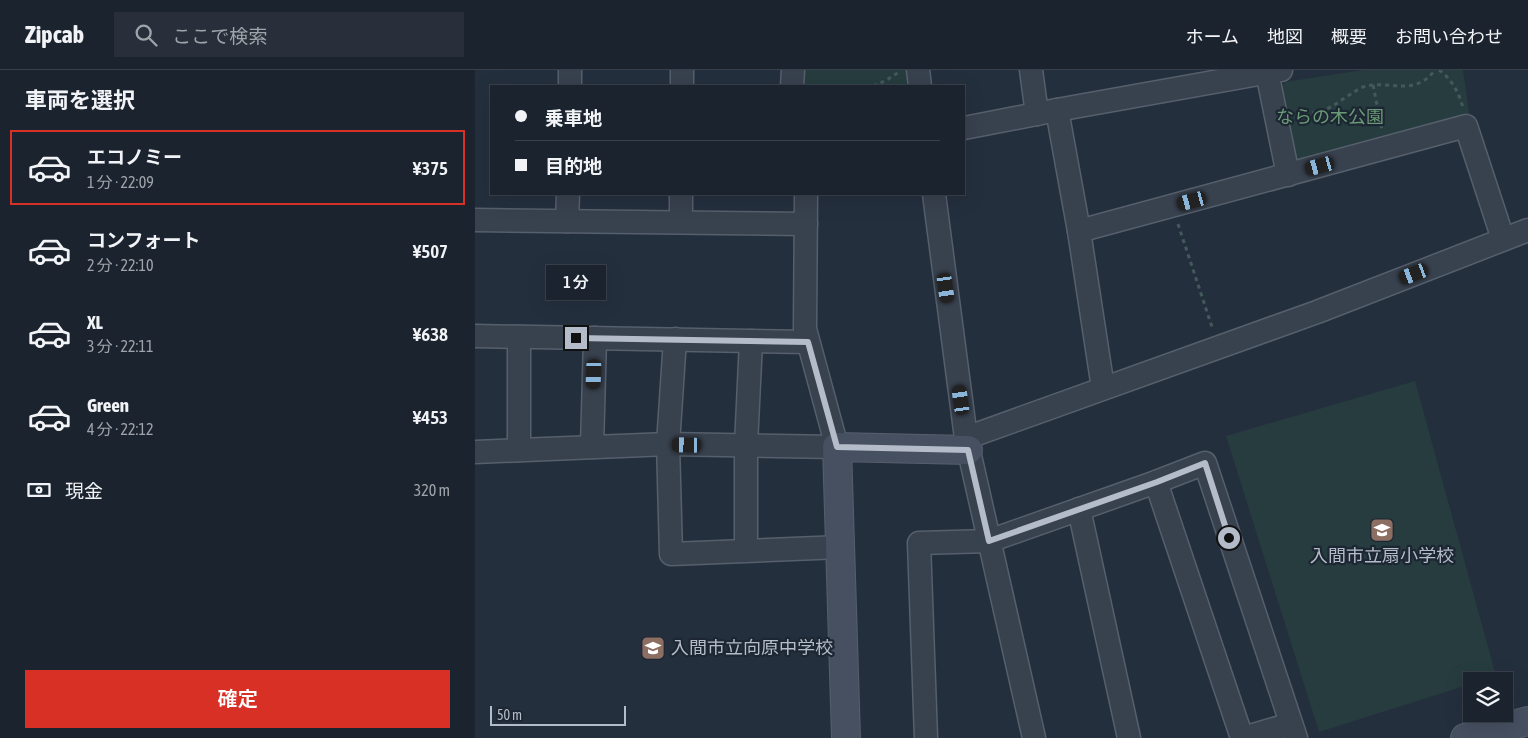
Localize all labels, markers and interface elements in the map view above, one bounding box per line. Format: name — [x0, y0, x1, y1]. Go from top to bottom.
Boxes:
search box — [114, 12, 464, 57]
text: Zipcab — [25, 21, 84, 48]
icon: search — [132, 21, 160, 49]
text: ここで検索 — [172, 25, 267, 47]
text: ホーム — [1186, 26, 1239, 47]
text: 地図 — [1267, 26, 1303, 47]
text: 概要 — [1331, 26, 1367, 47]
text: お問い合わせ — [1395, 26, 1503, 47]
text: 車両を選択 — [25, 87, 135, 113]
park label: ならの木公園 — [1276, 106, 1384, 127]
text: 乗車地 — [545, 107, 602, 129]
icon: car — [27, 145, 72, 190]
text: エコノミー — [87, 146, 182, 168]
text: 目的地 — [545, 155, 602, 177]
car — [1303, 155, 1336, 177]
text: ¥375 — [413, 157, 448, 179]
text: 1 分 · 22:09 — [87, 173, 154, 191]
car — [1175, 190, 1208, 212]
icon: car — [27, 228, 72, 273]
text: コンフォート — [87, 229, 200, 251]
text: ¥507 — [413, 240, 448, 262]
text: 2 分 · 22:10 — [87, 256, 153, 274]
car — [1397, 262, 1430, 286]
callout: 1 分 — [546, 266, 606, 300]
car — [936, 272, 955, 304]
text: 1 分 — [563, 273, 589, 291]
icon: car — [27, 311, 72, 356]
text: XL — [87, 311, 103, 333]
text: ¥638 — [413, 323, 448, 345]
route end — [565, 327, 587, 349]
text: 3 分 · 22:11 — [87, 337, 153, 355]
car — [585, 359, 602, 389]
car — [951, 384, 970, 416]
icon: car — [27, 394, 72, 439]
text: Green — [87, 394, 129, 416]
text: ¥453 — [413, 406, 448, 428]
text: 4 分 · 22:12 — [87, 420, 153, 438]
car — [671, 437, 702, 453]
icon: cash — [25, 476, 53, 504]
text: 現金 — [65, 480, 103, 502]
text: 320 m — [414, 481, 450, 499]
school or university icon: 入間市立扇小学校 — [1369, 517, 1395, 543]
route start — [1218, 527, 1240, 549]
place label: 入間市立扇小学校 — [1310, 545, 1454, 566]
school or university icon: 入間市立向原中学校 — [640, 635, 666, 661]
place label: 入間市立向原中学校 — [671, 637, 833, 658]
button: 確定 — [25, 670, 450, 728]
map controls — [1463, 672, 1513, 722]
button: layers — [1463, 672, 1513, 722]
scale bar — [490, 703, 626, 726]
text: 50 m — [497, 707, 522, 723]

